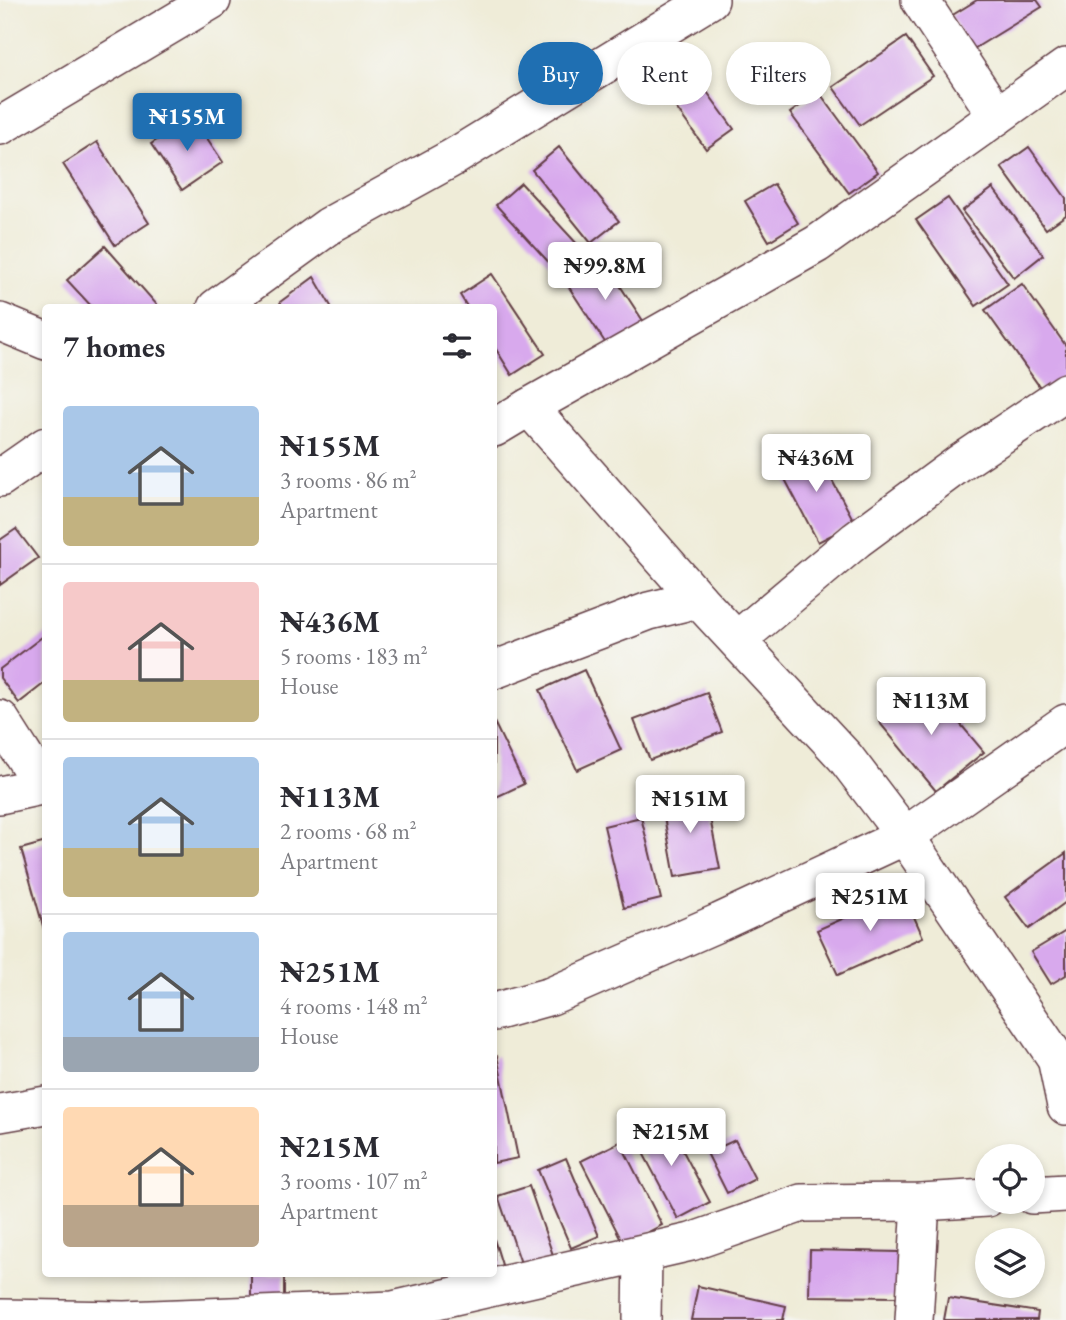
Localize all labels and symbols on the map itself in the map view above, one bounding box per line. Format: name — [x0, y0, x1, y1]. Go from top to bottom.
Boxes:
pin: ₦155M — [138, 94, 236, 153]
pin: ₦99.8M — [548, 243, 662, 302]
pin: ₦436M — [767, 434, 865, 494]
pin: ₦113M — [882, 678, 980, 737]
pin: ₦151M — [641, 776, 739, 835]
pin: ₦251M — [821, 874, 919, 933]
pin: ₦215M — [622, 1108, 720, 1168]

